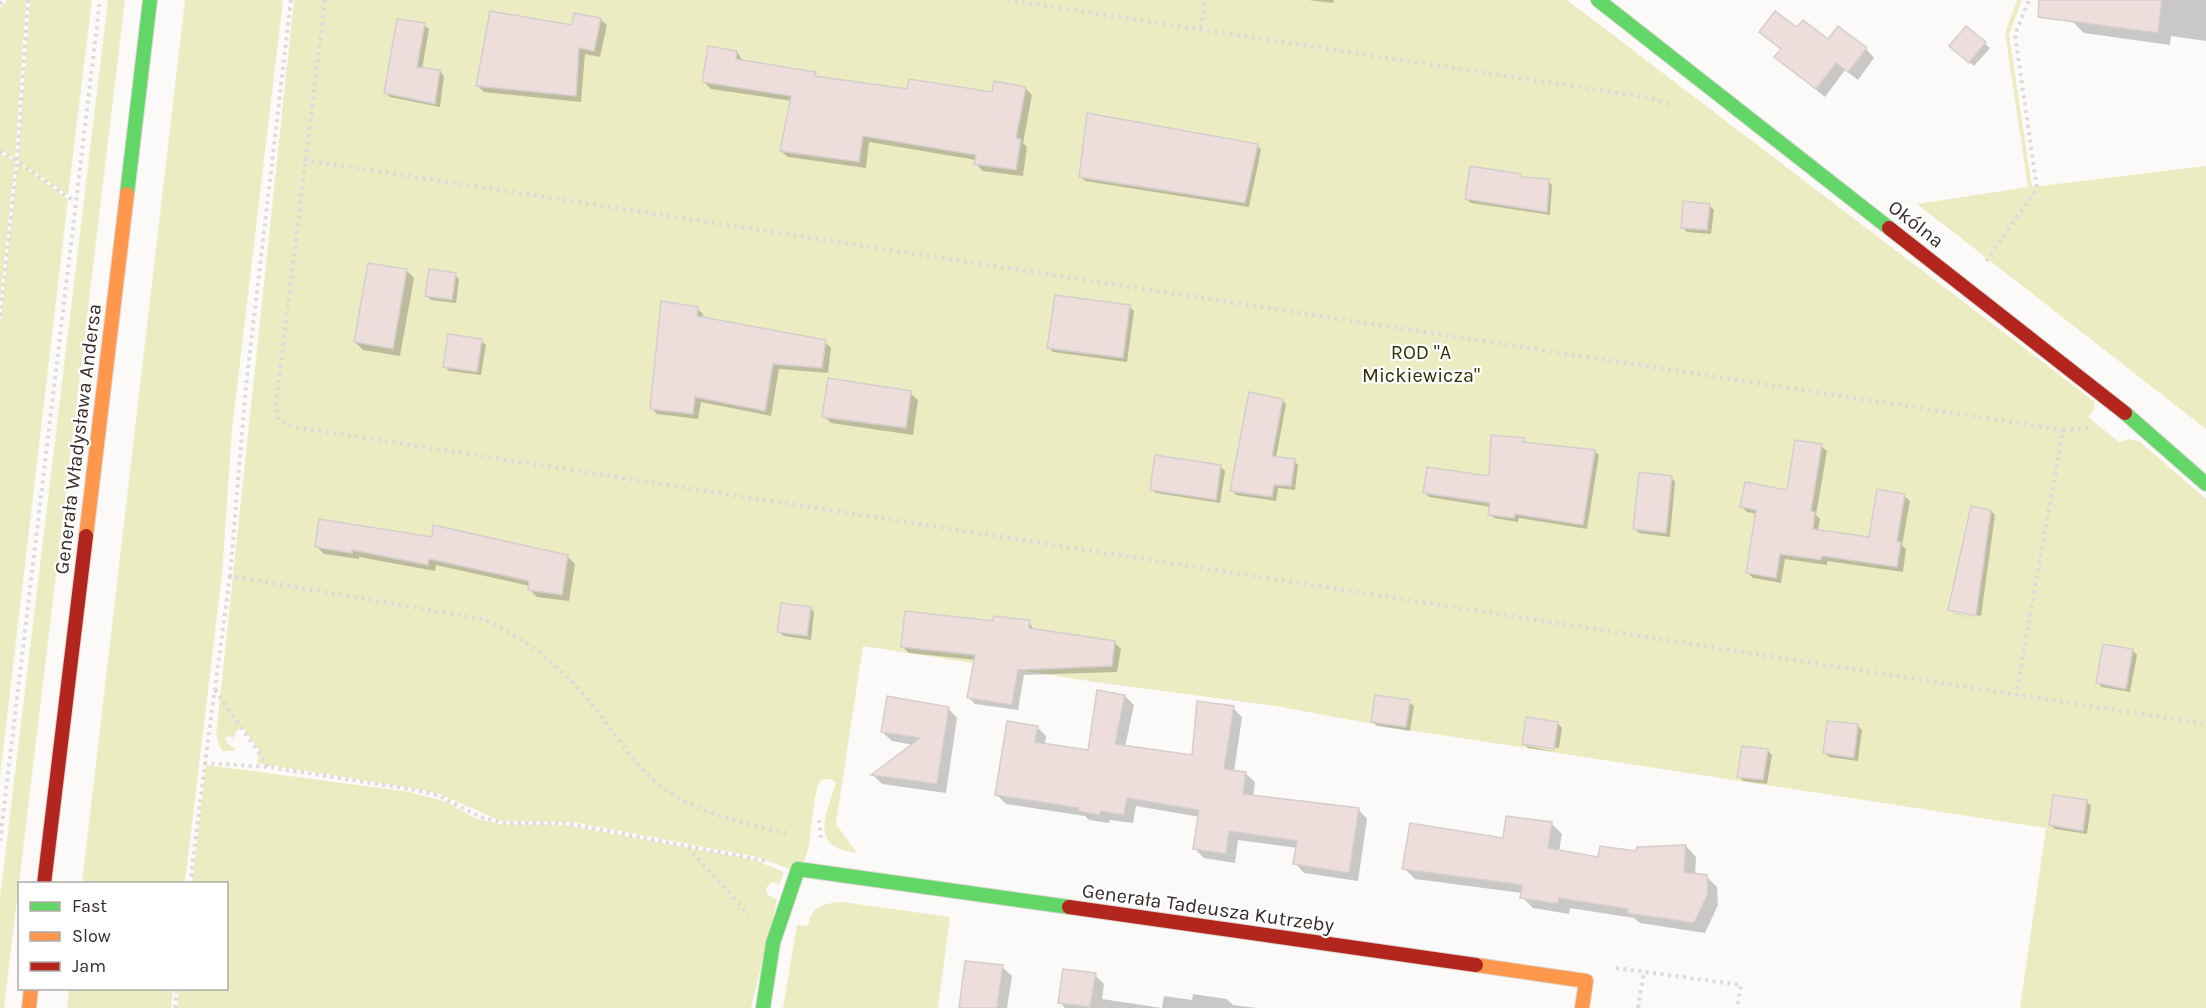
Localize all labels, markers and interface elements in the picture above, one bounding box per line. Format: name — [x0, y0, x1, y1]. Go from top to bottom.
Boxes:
street label: Okólna — [1884, 195, 1948, 253]
street label: Generała Władysława Andersa — [50, 302, 106, 576]
park label: ROD "A Mickiewicza" — [1362, 341, 1480, 387]
street label: Generała Tadeusza Kutrzeby — [1080, 879, 1336, 937]
legend — [18, 882, 228, 990]
text: Fast — [72, 895, 107, 917]
text: Slow — [72, 925, 111, 947]
text: Jam — [72, 955, 106, 977]

